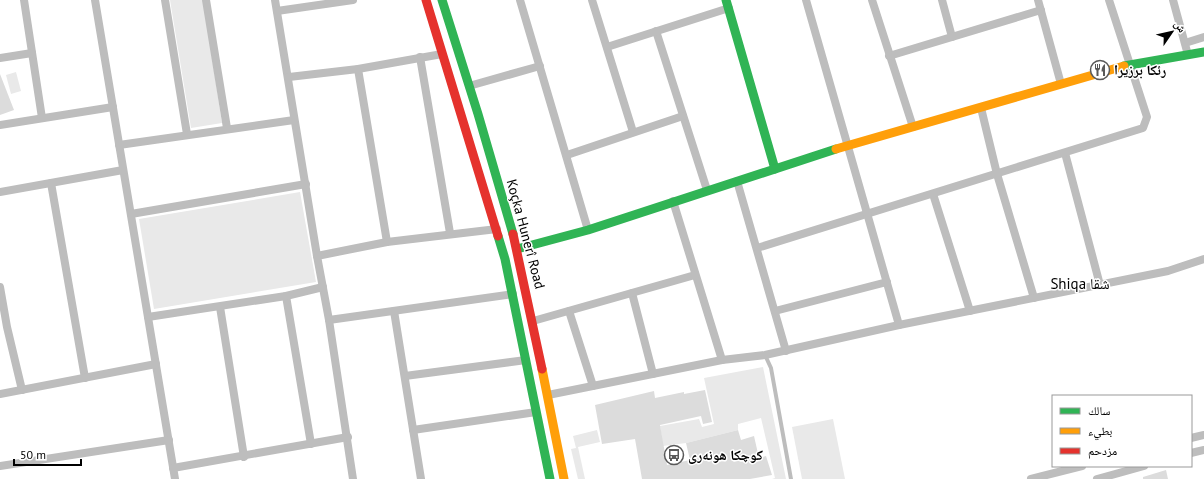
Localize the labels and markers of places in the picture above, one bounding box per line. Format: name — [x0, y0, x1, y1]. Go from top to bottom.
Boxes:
restaurant icon: رئكا برزيرا — [1089, 59, 1111, 81]
place label: رئكا برزيرا — [1114, 61, 1166, 79]
bus stop icon: كوچكا هونەری — [663, 444, 685, 466]
place label: كوچكا هونەری — [688, 446, 763, 464]

